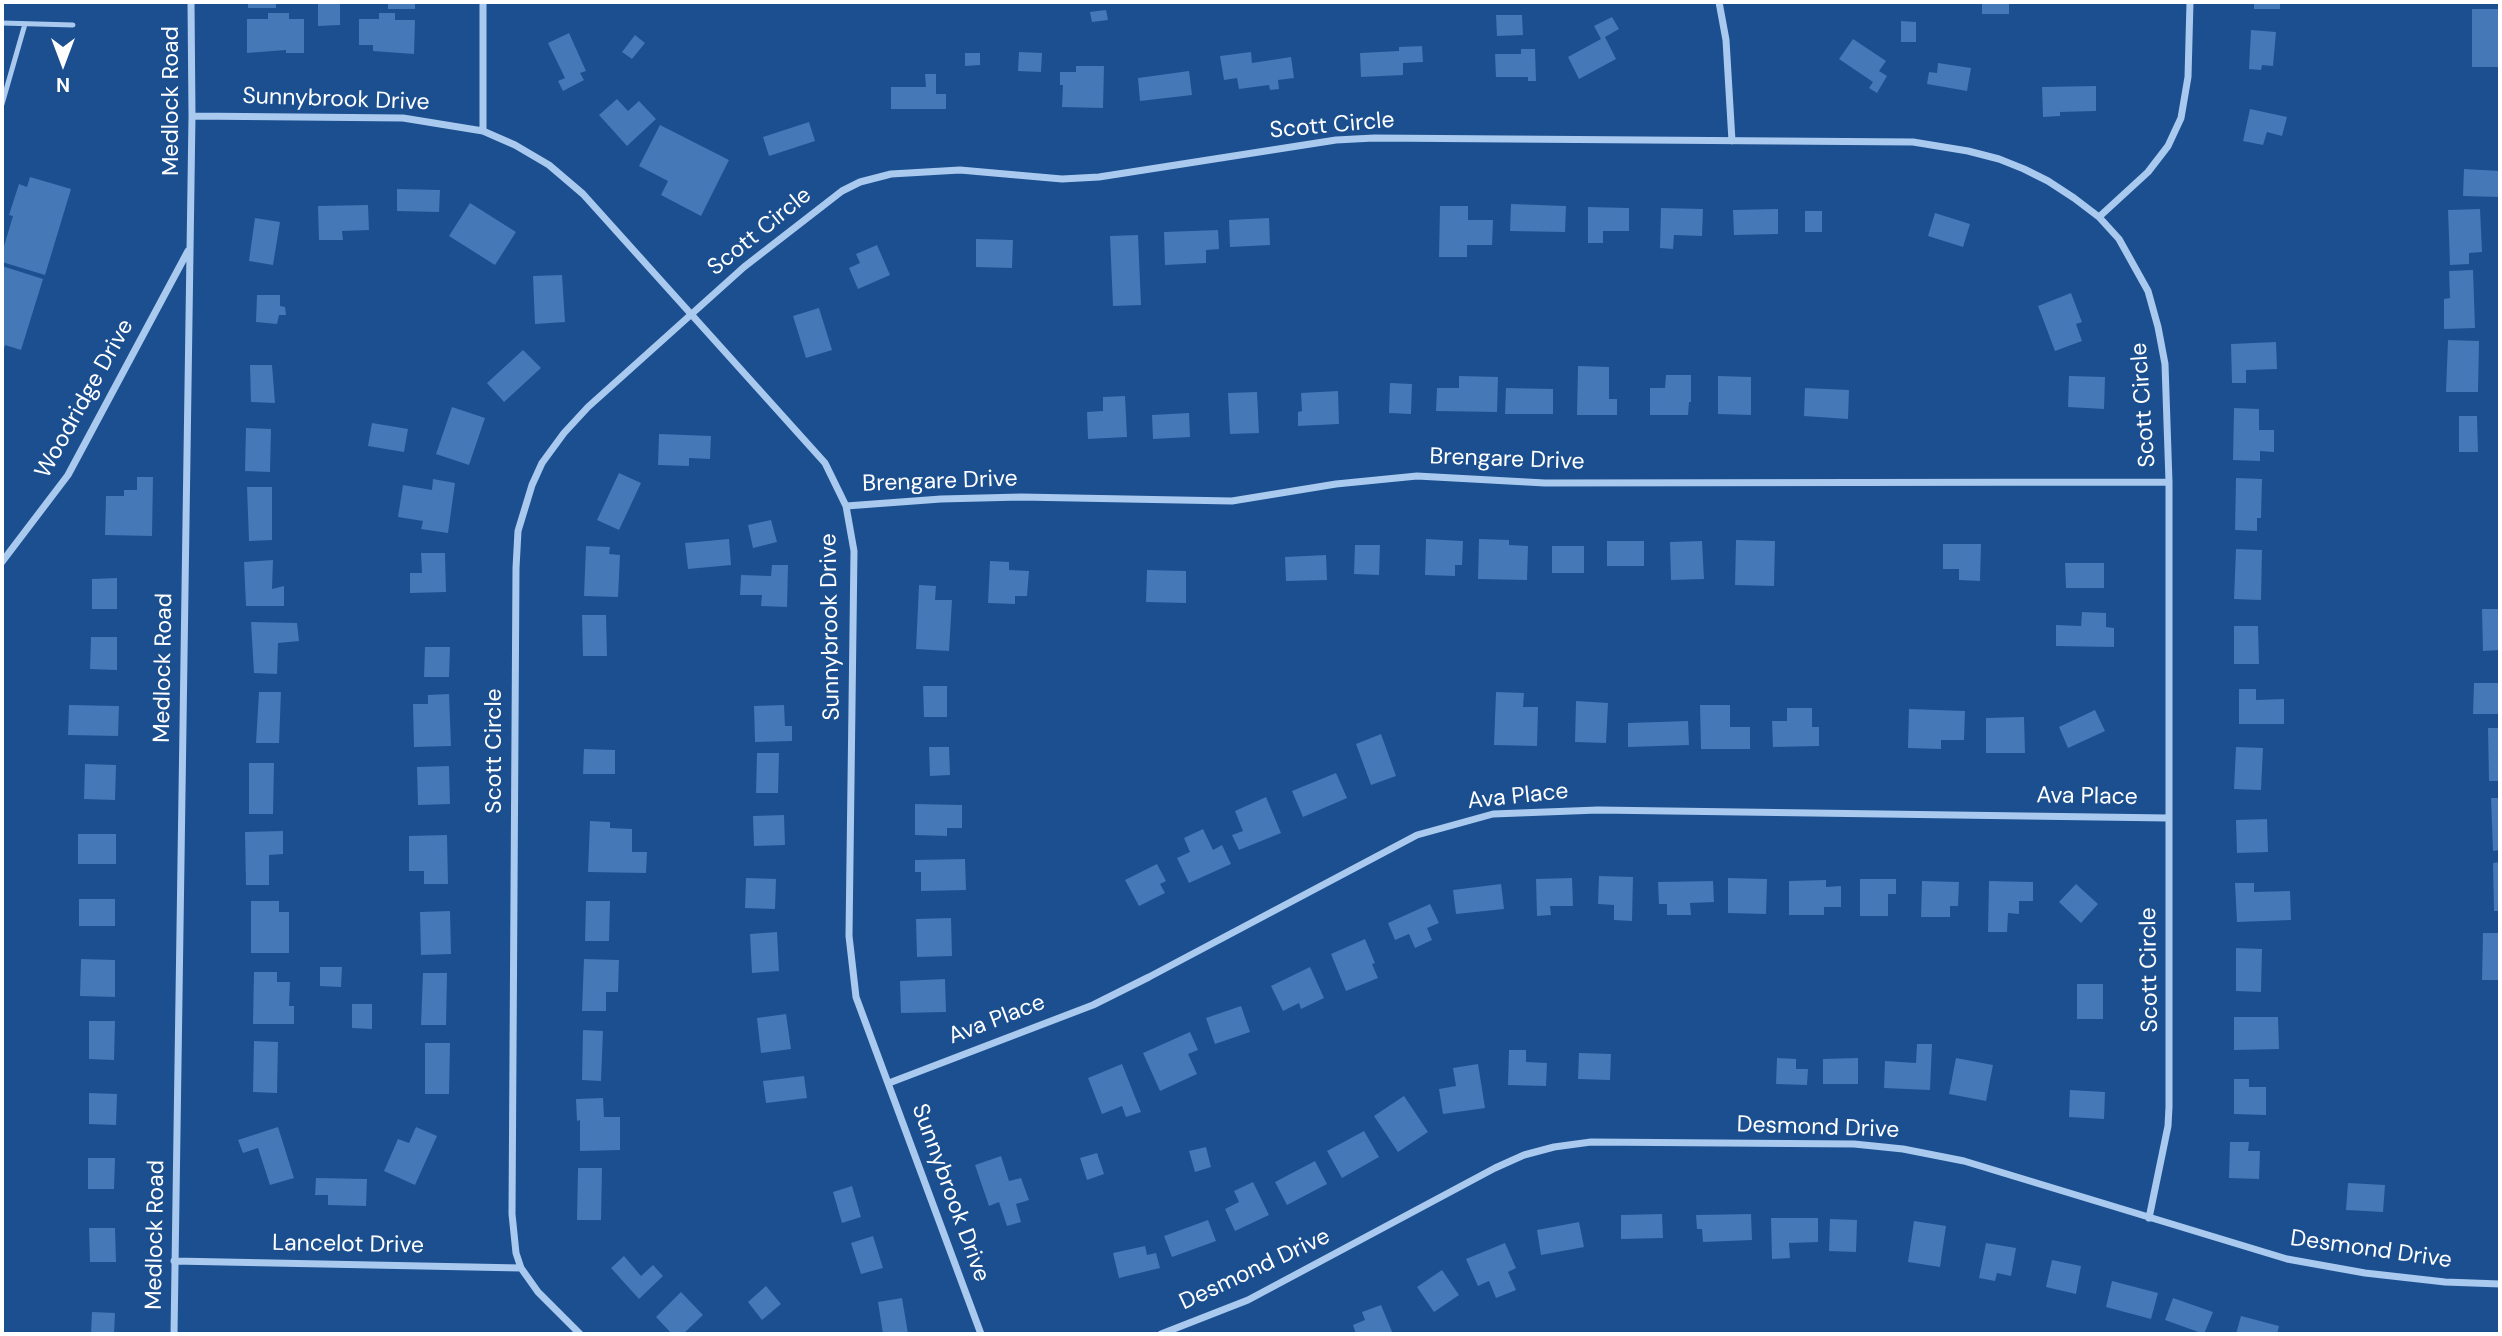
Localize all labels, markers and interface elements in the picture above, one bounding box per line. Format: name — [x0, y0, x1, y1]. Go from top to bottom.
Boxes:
street label: Medlock Road — [158, 26, 186, 176]
north arrow — [28, 28, 98, 98]
text: N — [56, 72, 70, 97]
street label: Sunnybrook Drive — [242, 83, 430, 117]
street label: Scott Circle — [1268, 107, 1396, 145]
street label: Scott Circle — [703, 182, 817, 282]
street label: Woodridge Drive — [30, 315, 140, 483]
street label: Scott Circle — [2126, 342, 2162, 468]
street label: Brengare Drive — [1429, 443, 1585, 477]
street label: Brengare Drive — [862, 465, 1018, 499]
street label: Sunnybrook Drive — [816, 533, 846, 721]
street label: Medlock Road — [149, 593, 179, 743]
street label: Scott Circle — [481, 688, 509, 814]
street label: Ava Place — [1466, 778, 1570, 816]
street label: Ava Place — [2036, 782, 2138, 812]
street label: Scott Circle — [2135, 907, 2165, 1033]
street label: Ava Place — [945, 989, 1049, 1051]
street label: Sunnybrook Drive — [905, 1100, 995, 1286]
street label: Desmond Drive — [1736, 1111, 1900, 1145]
street label: Medlock Road — [141, 1160, 171, 1310]
street label: Desmond Drive — [1175, 1223, 1335, 1317]
street label: Desmond Drive — [2288, 1225, 2454, 1275]
street label: Lancelot Drive — [272, 1230, 424, 1260]

